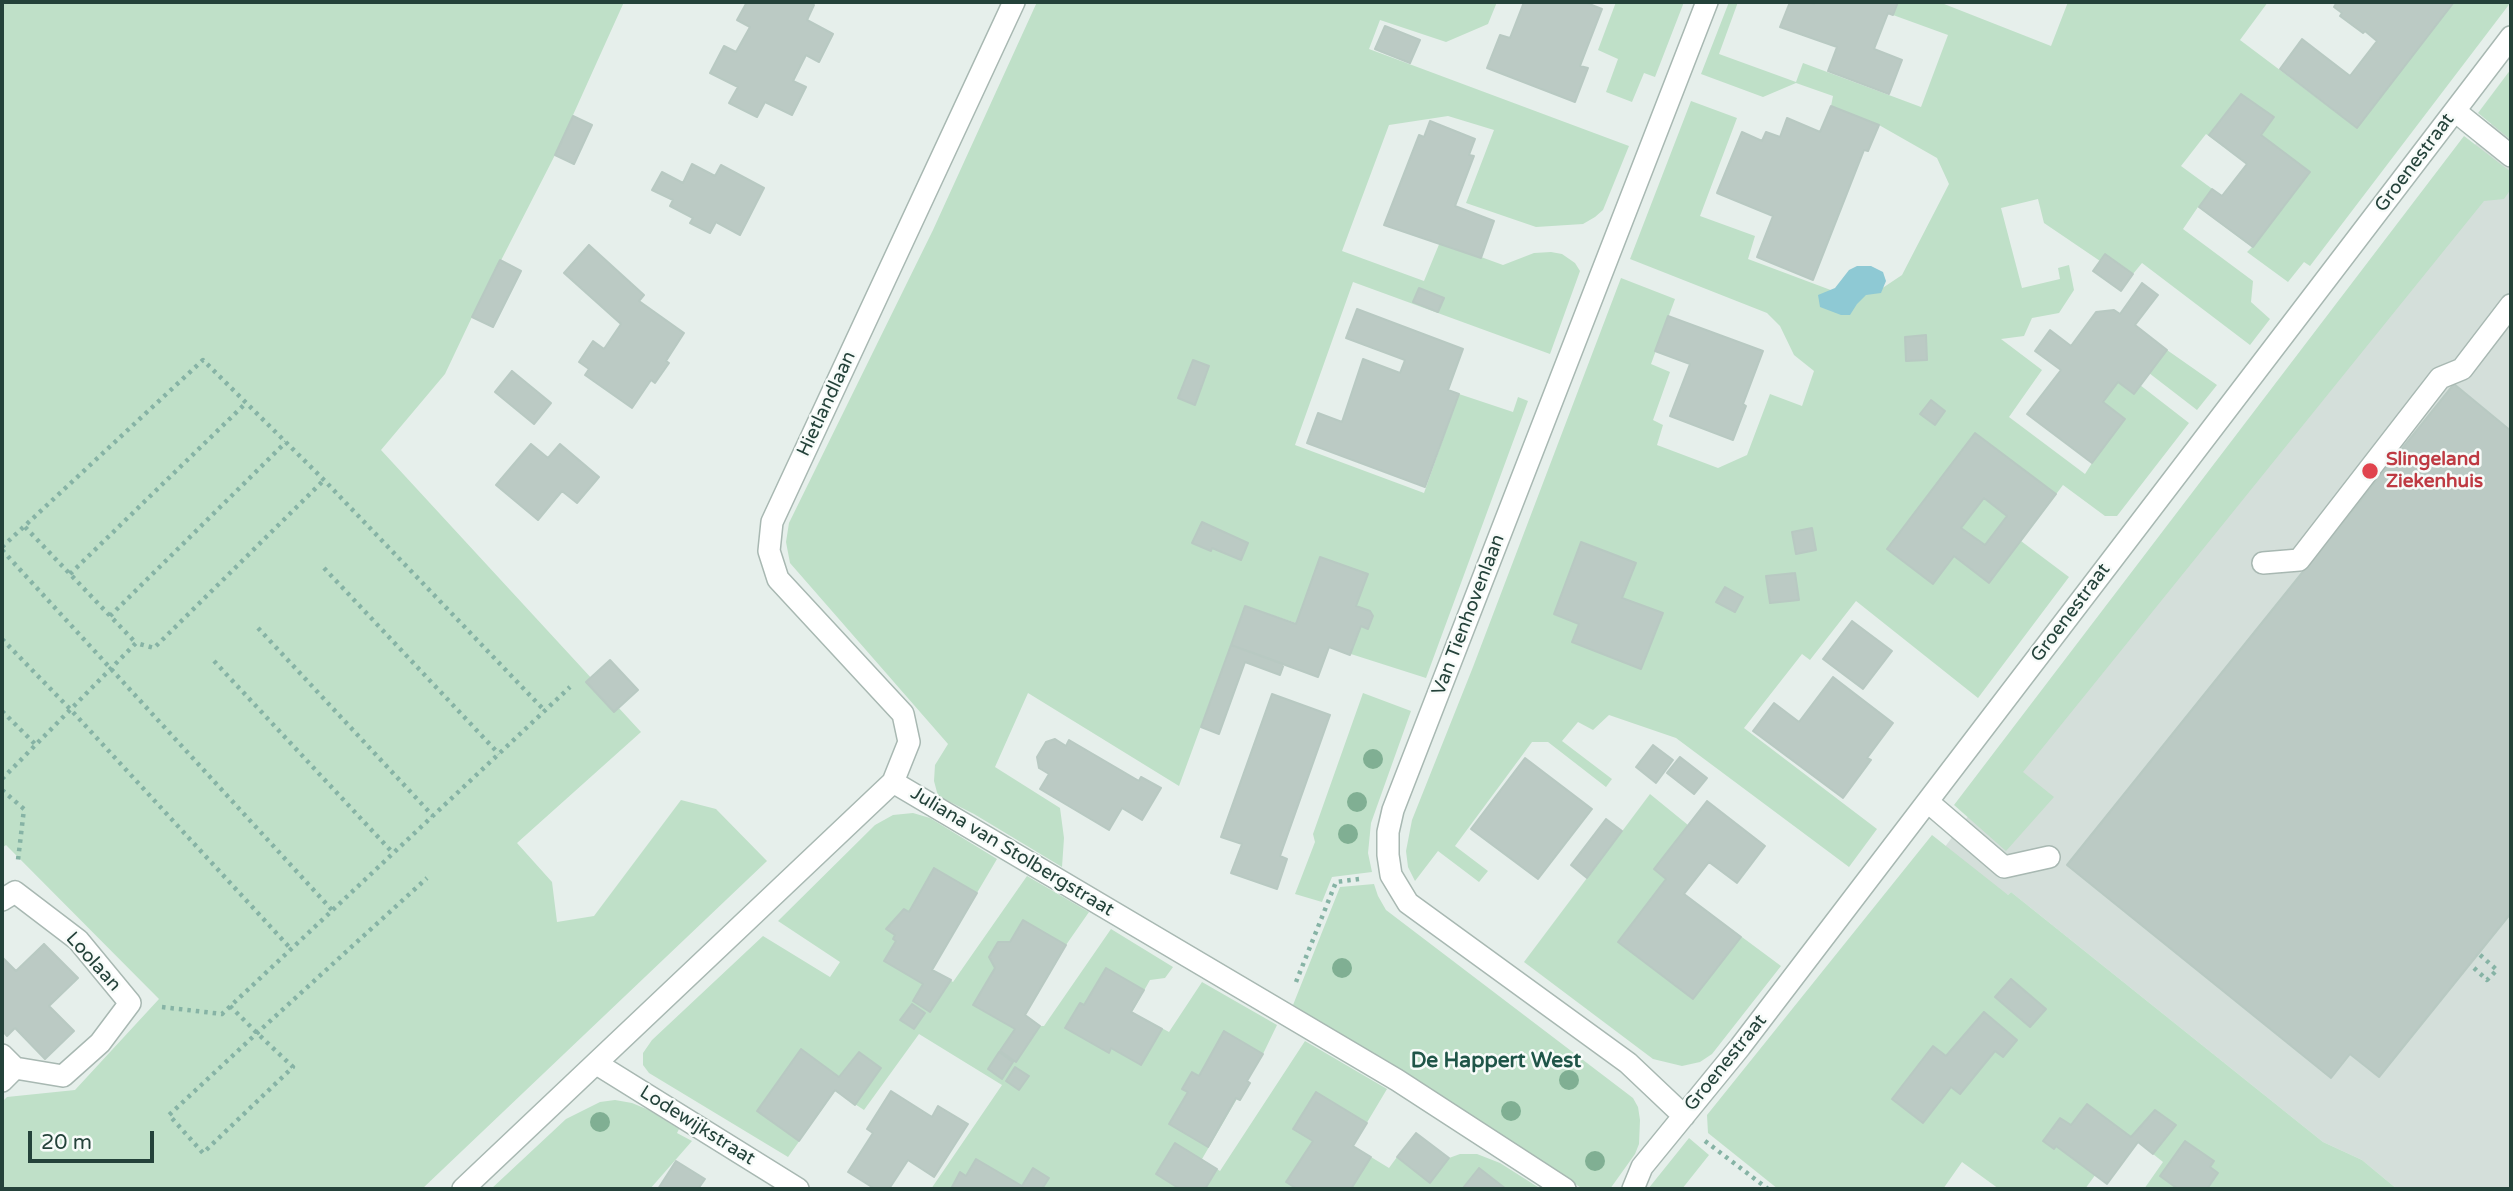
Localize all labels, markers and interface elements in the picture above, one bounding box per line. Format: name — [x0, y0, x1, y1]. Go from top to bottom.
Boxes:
street label: Groenestraat — [2370, 109, 2460, 217]
street label: Hietlandlaan — [793, 348, 861, 460]
place label: Slingeland Ziekenhuis — [2386, 449, 2483, 493]
marker: Slingeland Ziekenhuis — [2360, 461, 2380, 481]
street label: Van Tienhovenlaan — [1428, 531, 1510, 699]
street label: Groenestraat — [2026, 559, 2116, 667]
street label: Juliana van Stolbergstraat — [906, 782, 1118, 922]
street label: Loolaan — [61, 928, 125, 996]
street label: Groenestraat — [1680, 1010, 1772, 1116]
district label: De Happert West — [1411, 1048, 1581, 1074]
street label: Lodewijkstraat — [635, 1081, 759, 1171]
scale bar — [32, 1118, 158, 1162]
text: 20 m — [41, 1130, 92, 1155]

